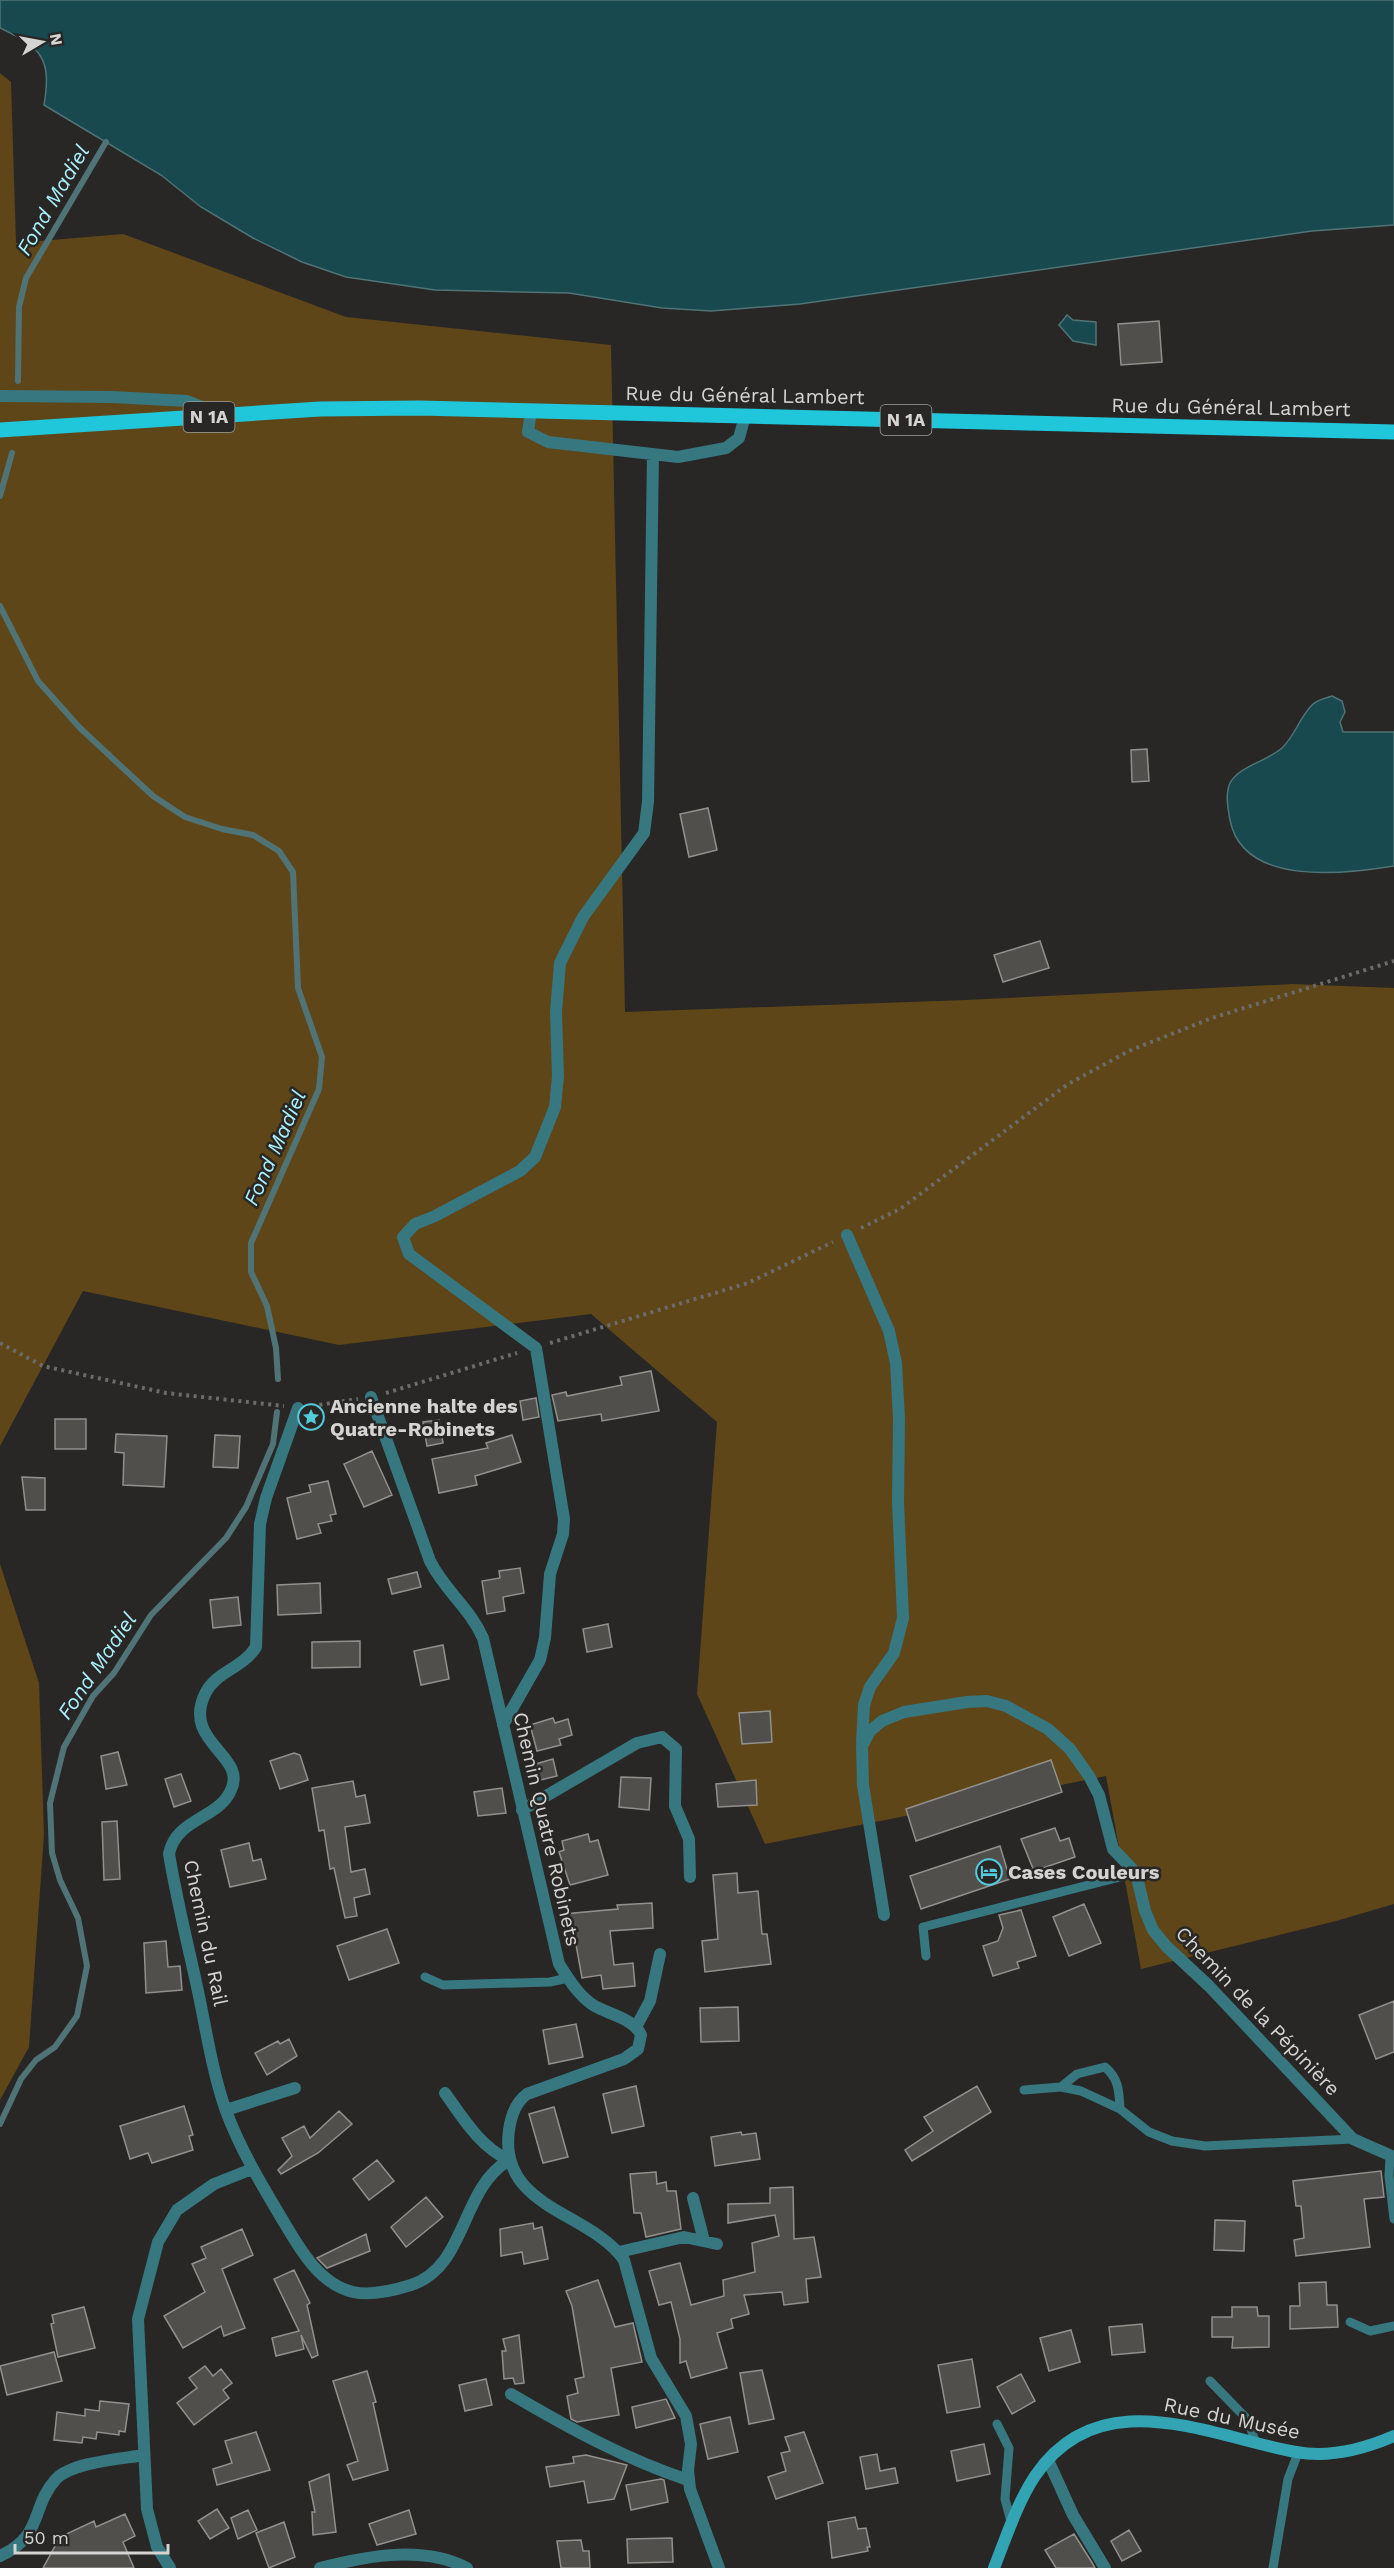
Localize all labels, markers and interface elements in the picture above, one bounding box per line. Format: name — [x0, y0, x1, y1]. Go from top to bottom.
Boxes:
north arrow — [12, 12, 72, 72]
text: N — [46, 32, 67, 47]
water label: Fond Madiel — [11, 140, 94, 259]
street label: Rue du Général Lambert — [625, 381, 865, 409]
street label: Rue du Général Lambert — [1111, 393, 1351, 421]
road number: N 1A — [184, 402, 234, 432]
road number: N 1A — [880, 405, 932, 435]
water label: Fond Madiel — [238, 1086, 311, 1209]
place label: Ancienne halte des Quatre-Robinets — [330, 1394, 518, 1441]
place icon: Ancienne halte des Quatre-Robinets — [296, 1402, 326, 1432]
water label: Fond Madiel — [52, 1608, 141, 1724]
street label: Chemin Quatre Robinets — [508, 1710, 586, 1948]
hotel icon: Cases Couleurs — [974, 1857, 1004, 1887]
street label: Chemin du Rail — [179, 1858, 233, 2008]
place label: Cases Couleurs — [1008, 1860, 1160, 1884]
street label: Chemin de la Pépinière — [1171, 1921, 1345, 2101]
street label: Rue du Musée — [1162, 2392, 1302, 2444]
scale bar — [15, 2517, 168, 2555]
text: 50 m — [24, 2527, 69, 2548]

